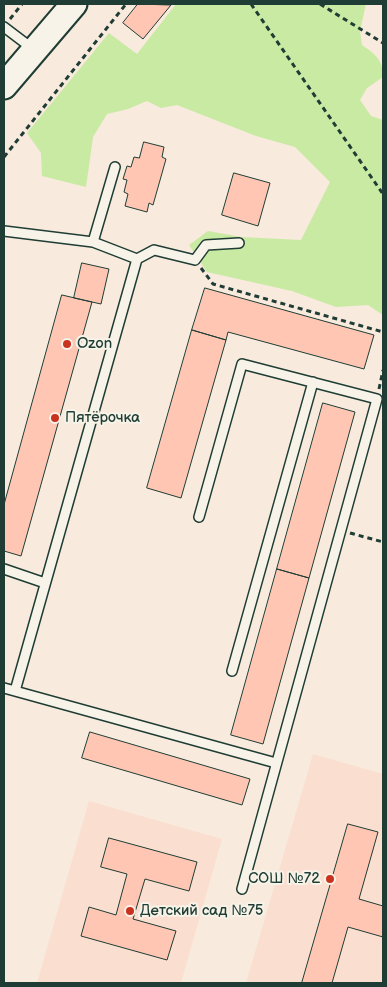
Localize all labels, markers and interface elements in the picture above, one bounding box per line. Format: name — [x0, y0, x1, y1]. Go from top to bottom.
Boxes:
place label: Ozon — [77, 335, 112, 353]
marker: Ozon — [61, 338, 73, 350]
place label: Пятёрочка — [65, 409, 140, 427]
marker: Пятёрочка — [49, 412, 61, 424]
place label: СОШ №72 — [248, 870, 320, 888]
marker: СОШ №72 — [324, 873, 336, 885]
place label: Детский сад №75 — [140, 902, 263, 920]
marker: Детский сад №75 — [124, 905, 136, 917]

